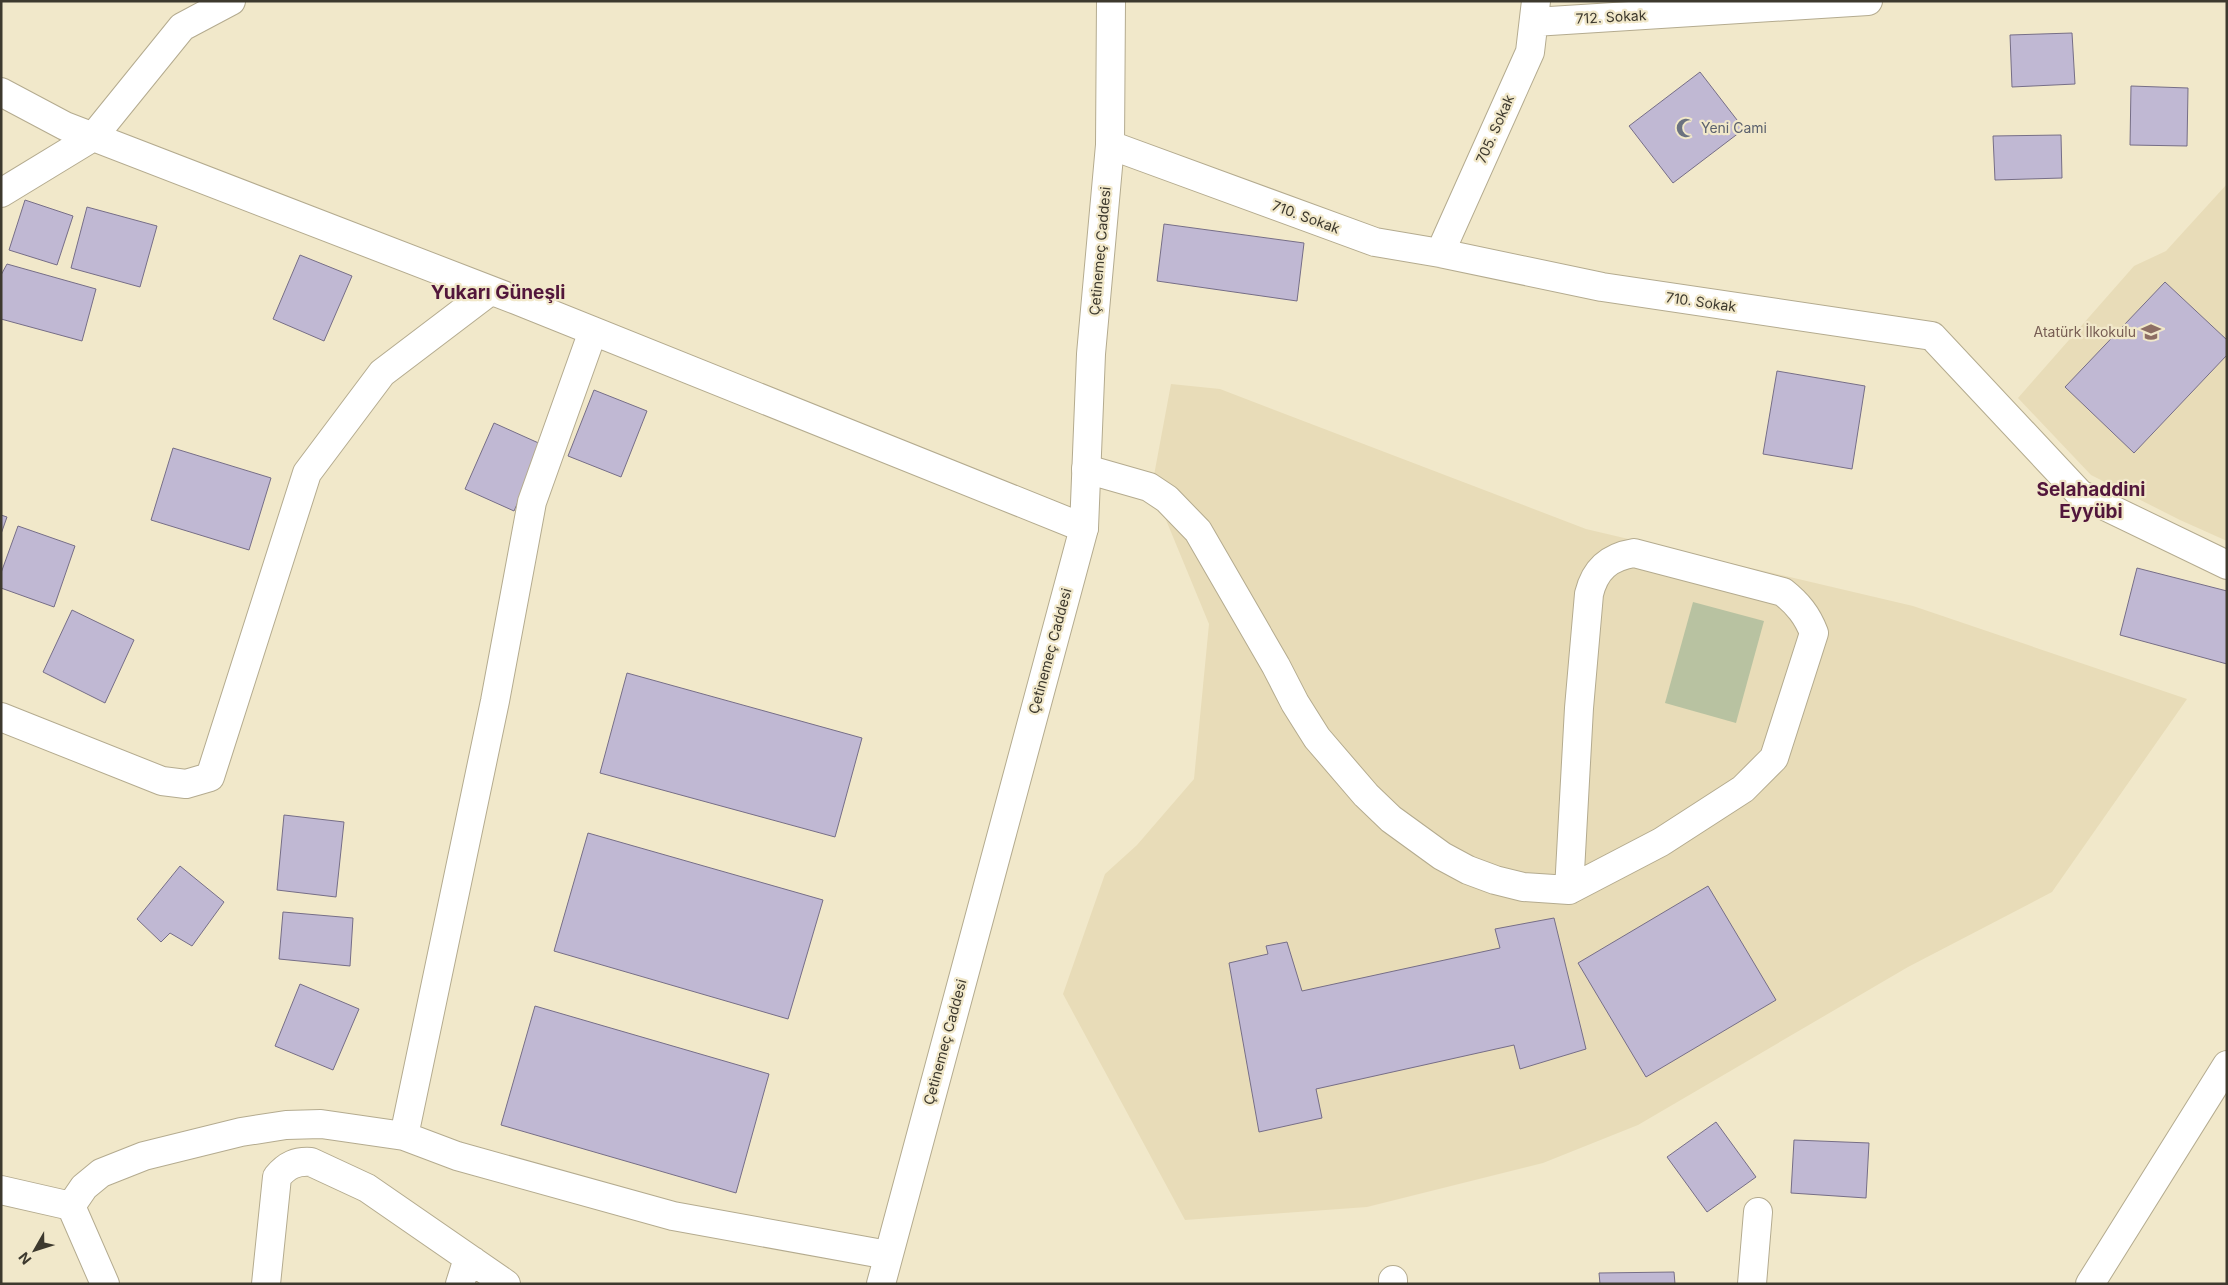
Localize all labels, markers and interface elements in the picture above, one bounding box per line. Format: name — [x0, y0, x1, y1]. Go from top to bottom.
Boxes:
street label: 712. Sokak — [1575, 6, 1647, 27]
street label: 705. Sokak — [1472, 92, 1517, 166]
mosque icon: Yeni Cami — [1675, 117, 1697, 139]
place label: Yeni Cami — [1701, 119, 1767, 136]
street label: Çetinemeç Caddesi — [1085, 186, 1114, 316]
street label: 710. Sokak — [1270, 196, 1343, 237]
district label: Yukarı Güneşli — [431, 281, 565, 304]
street label: 710. Sokak — [1665, 288, 1738, 315]
school or university icon: Atatürk İlkokulu — [2140, 321, 2162, 343]
place label: Atatürk İlkokulu — [2034, 323, 2136, 340]
district label: Selahaddini Eyyübi — [2037, 478, 2145, 523]
street label: Çetinemeç Caddesi — [1025, 586, 1074, 716]
street label: Çetinemeç Caddesi — [920, 977, 969, 1107]
north arrow — [10, 1225, 60, 1275]
text: N — [15, 1249, 34, 1268]

